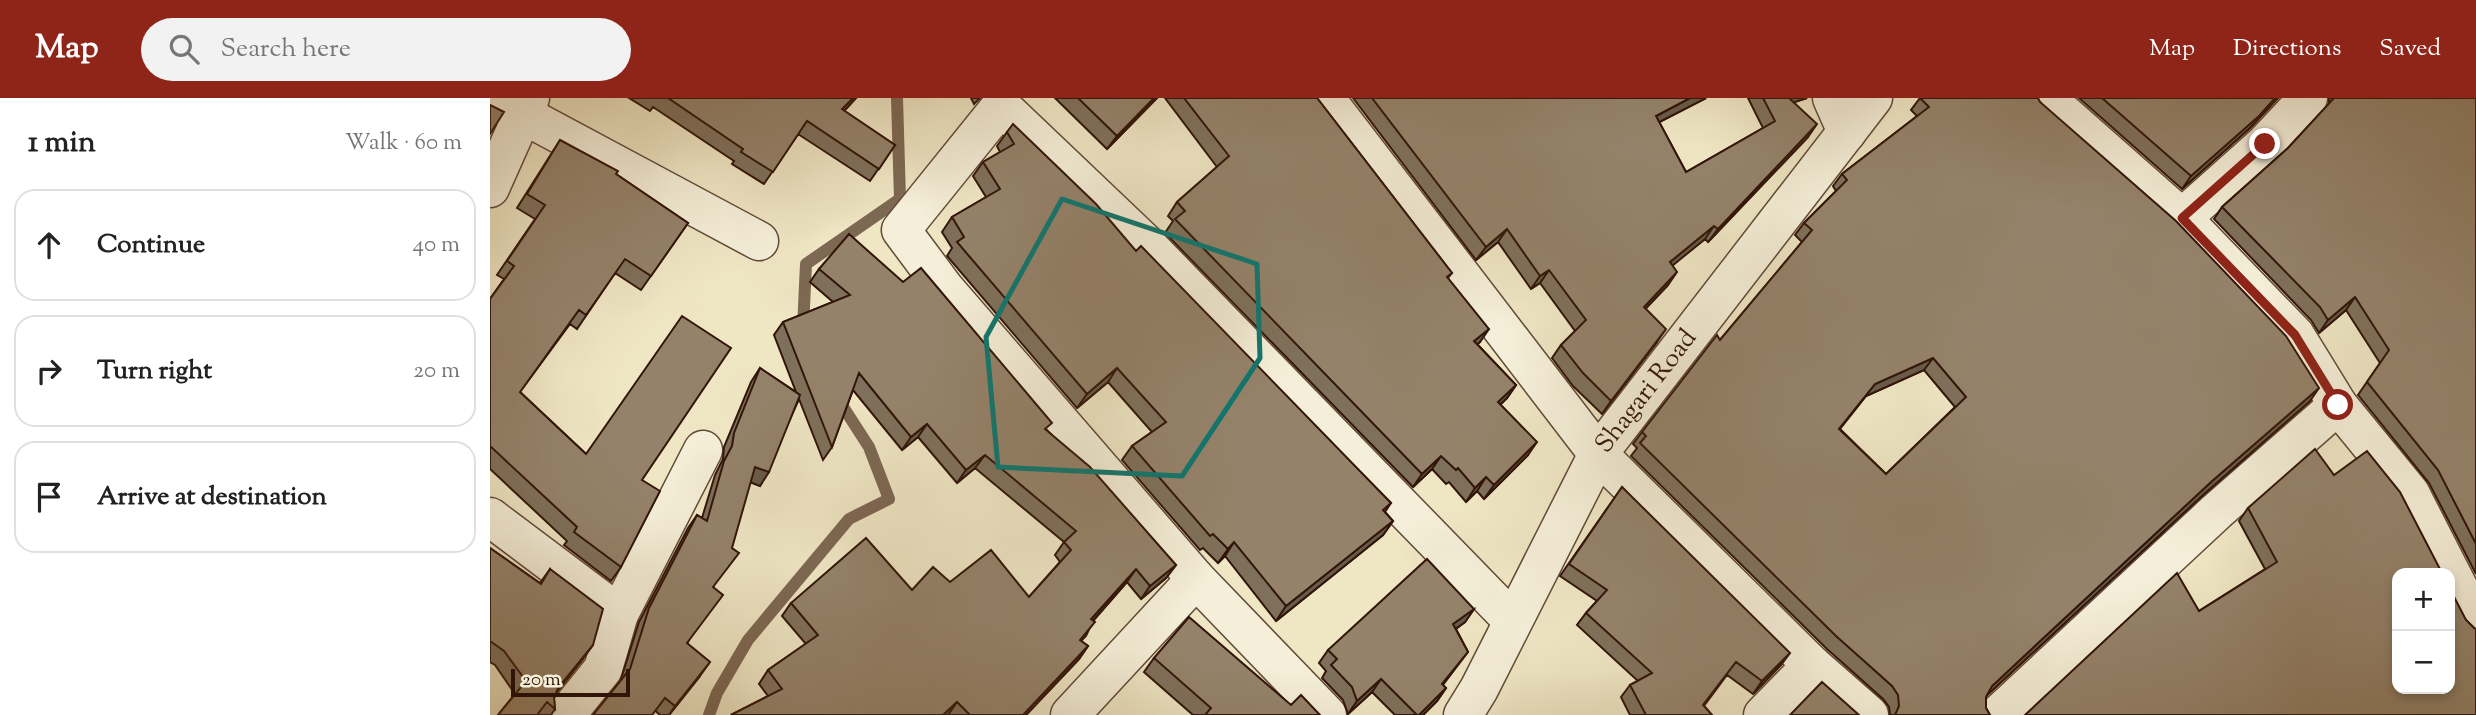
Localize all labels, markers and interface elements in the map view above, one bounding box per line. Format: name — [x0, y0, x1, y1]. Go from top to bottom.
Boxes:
search box — [141, 18, 631, 81]
text: Map — [35, 25, 99, 73]
icon: search — [165, 30, 203, 68]
text: Search here — [221, 31, 351, 68]
text: Map — [2149, 32, 2195, 66]
text: Directions — [2233, 32, 2341, 66]
text: Saved — [2379, 32, 2441, 66]
text: 1 min — [28, 122, 96, 165]
text: Walk · 60 m — [345, 127, 462, 160]
route end — [2249, 128, 2280, 159]
icon: ahead — [30, 226, 68, 264]
text: Continue — [97, 227, 205, 264]
text: 40 m — [413, 229, 460, 262]
street label: Shagari Road — [1586, 321, 1706, 461]
icon: right — [30, 352, 68, 390]
text: Turn right — [97, 353, 212, 390]
text: 20 m — [413, 355, 460, 388]
route start — [2322, 389, 2353, 420]
icon: arrive — [30, 478, 68, 516]
text: Arrive at destination — [97, 479, 327, 516]
map controls — [2392, 568, 2455, 694]
button: + — [2392, 568, 2455, 631]
button: − — [2392, 631, 2455, 694]
scale bar — [511, 666, 630, 698]
text: 20 m — [522, 667, 561, 694]

